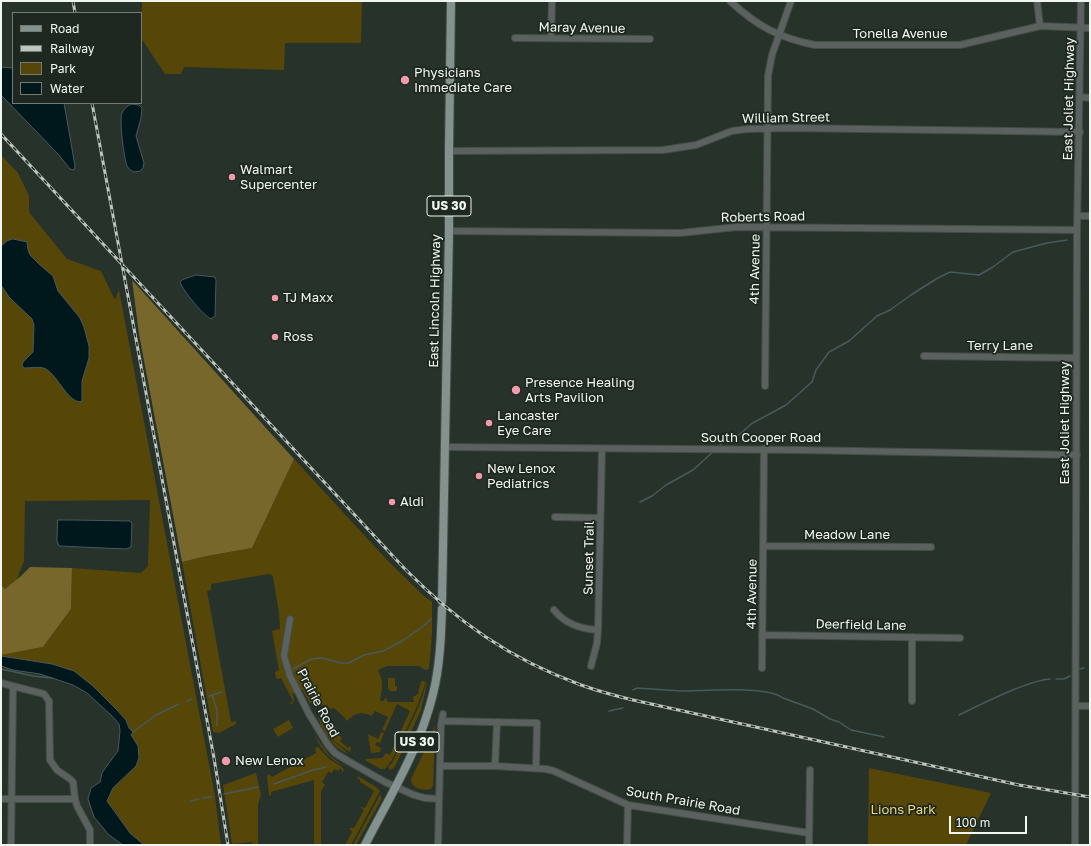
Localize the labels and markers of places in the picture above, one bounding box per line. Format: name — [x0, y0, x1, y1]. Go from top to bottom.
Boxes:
place label: Physicians Immediate Care — [414, 65, 512, 96]
marker: Physicians Immediate Care — [399, 74, 411, 86]
place label: Walmart Supercenter — [240, 162, 317, 193]
marker: Walmart Supercenter — [227, 172, 237, 182]
place label: TJ Maxx — [283, 290, 333, 306]
marker: TJ Maxx — [270, 293, 280, 303]
place label: Ross — [283, 329, 313, 345]
marker: Ross — [270, 332, 280, 342]
place label: Presence Healing Arts Pavilion — [525, 375, 635, 406]
marker: Presence Healing Arts Pavilion — [510, 384, 522, 396]
place label: Lancaster Eye Care — [497, 408, 559, 439]
marker: Lancaster Eye Care — [484, 418, 494, 428]
place label: New Lenox Pediatrics — [487, 461, 556, 492]
marker: New Lenox Pediatrics — [474, 471, 484, 481]
place label: Aldi — [400, 494, 424, 510]
marker: Aldi — [387, 497, 397, 507]
place label: New Lenox — [235, 753, 304, 769]
marker: New Lenox — [220, 755, 232, 767]

